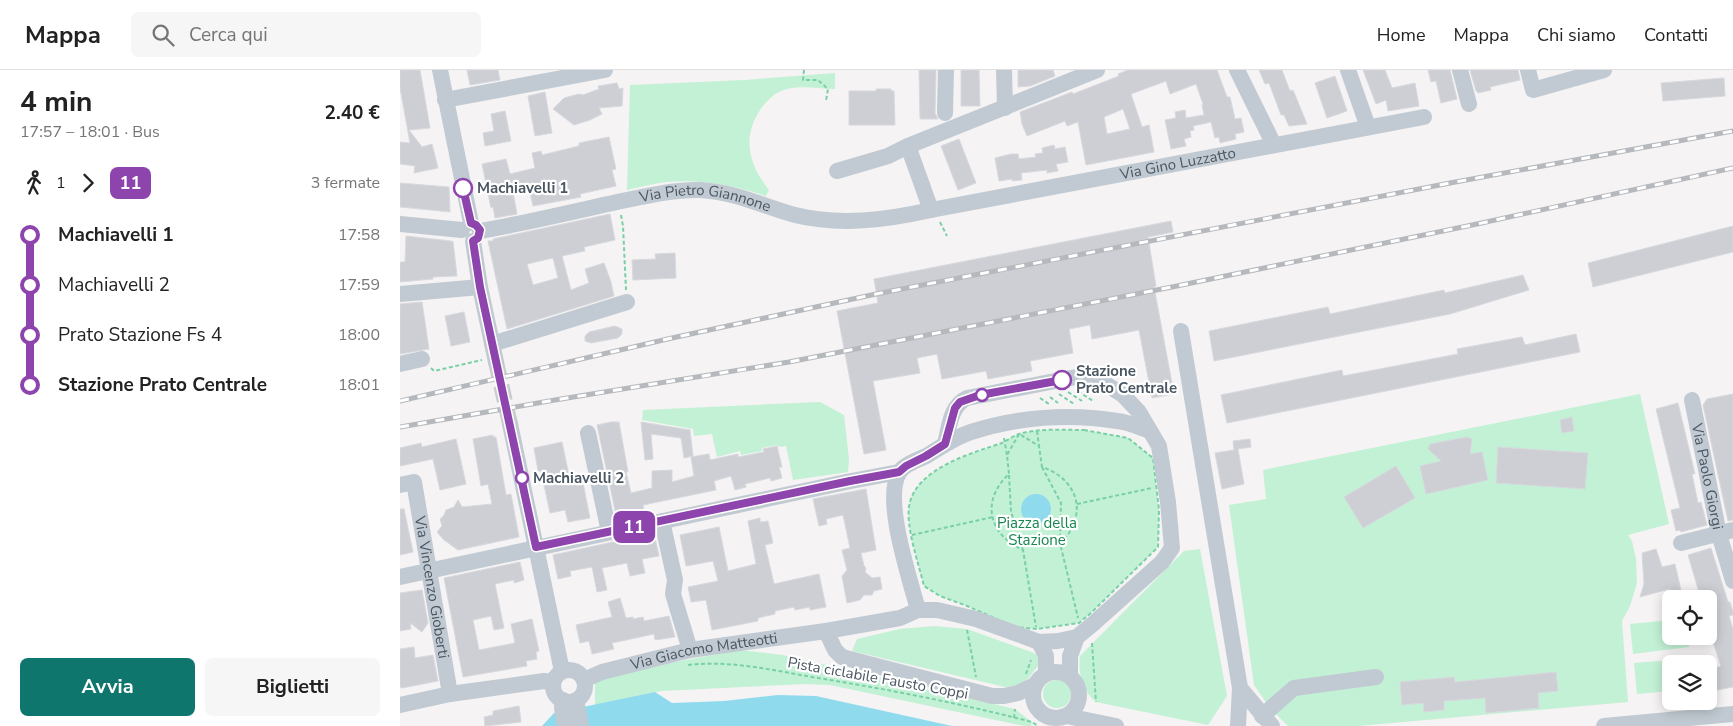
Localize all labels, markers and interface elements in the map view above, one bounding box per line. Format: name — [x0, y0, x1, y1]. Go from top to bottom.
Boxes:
search box — [131, 12, 481, 57]
text: Mappa — [25, 19, 101, 51]
icon: search — [149, 21, 177, 49]
text: Cerca qui — [189, 22, 268, 48]
text: Home — [1377, 23, 1425, 47]
text: Mappa — [1453, 23, 1509, 47]
text: Chi siamo — [1537, 23, 1616, 47]
text: Contatti — [1644, 23, 1708, 47]
text: 4 min — [20, 83, 92, 121]
text: 2.40 € — [325, 100, 380, 126]
text: 17:57 – 18:01 · Bus — [20, 121, 160, 143]
street label: Via Gino Luzzatto — [1117, 143, 1237, 184]
icon: walk — [20, 169, 48, 197]
icon: forward — [74, 169, 102, 197]
text: 11 — [120, 171, 141, 195]
text: 1 — [56, 172, 66, 194]
text: 3 fermate — [311, 172, 380, 194]
marker: Machiavelli 1 — [453, 178, 473, 198]
place label: Machiavelli 1 — [477, 178, 568, 198]
street label: Via Pietro Giannone — [637, 180, 774, 217]
text: Machiavelli 1 — [58, 222, 174, 248]
text: 17:58 — [338, 224, 380, 246]
text: Machiavelli 2 — [58, 272, 170, 298]
text: 17:59 — [338, 274, 380, 296]
text: Prato Stazione Fs 4 — [58, 322, 222, 348]
text: 18:00 — [338, 324, 380, 346]
place label: Stazione Prato Centrale — [1076, 361, 1177, 398]
marker: Stazione Prato Centrale — [1052, 370, 1072, 390]
text: Stazione Prato Centrale — [58, 372, 267, 398]
text: 18:01 — [338, 374, 380, 396]
unlabelled marker — [975, 388, 989, 402]
street label: Via Paolo Giorgi — [1687, 421, 1728, 531]
place label: Machiavelli 2 — [533, 468, 624, 488]
marker: Machiavelli 2 — [515, 471, 529, 485]
line badge: 11 — [612, 511, 656, 543]
street label: Via Vincenzo Gioberti — [410, 513, 454, 660]
park label: Piazza della Stazione — [997, 513, 1077, 550]
text: 11 — [623, 515, 645, 539]
map controls — [1662, 590, 1717, 710]
button: locate — [1662, 590, 1717, 645]
street label: Via Giacomo Matteotti — [627, 628, 779, 675]
street label: Pista ciclabile Fausto Coppi — [786, 652, 970, 704]
button: layers — [1662, 655, 1717, 710]
button: Avvia — [20, 658, 195, 716]
button: Biglietti — [205, 658, 380, 716]

